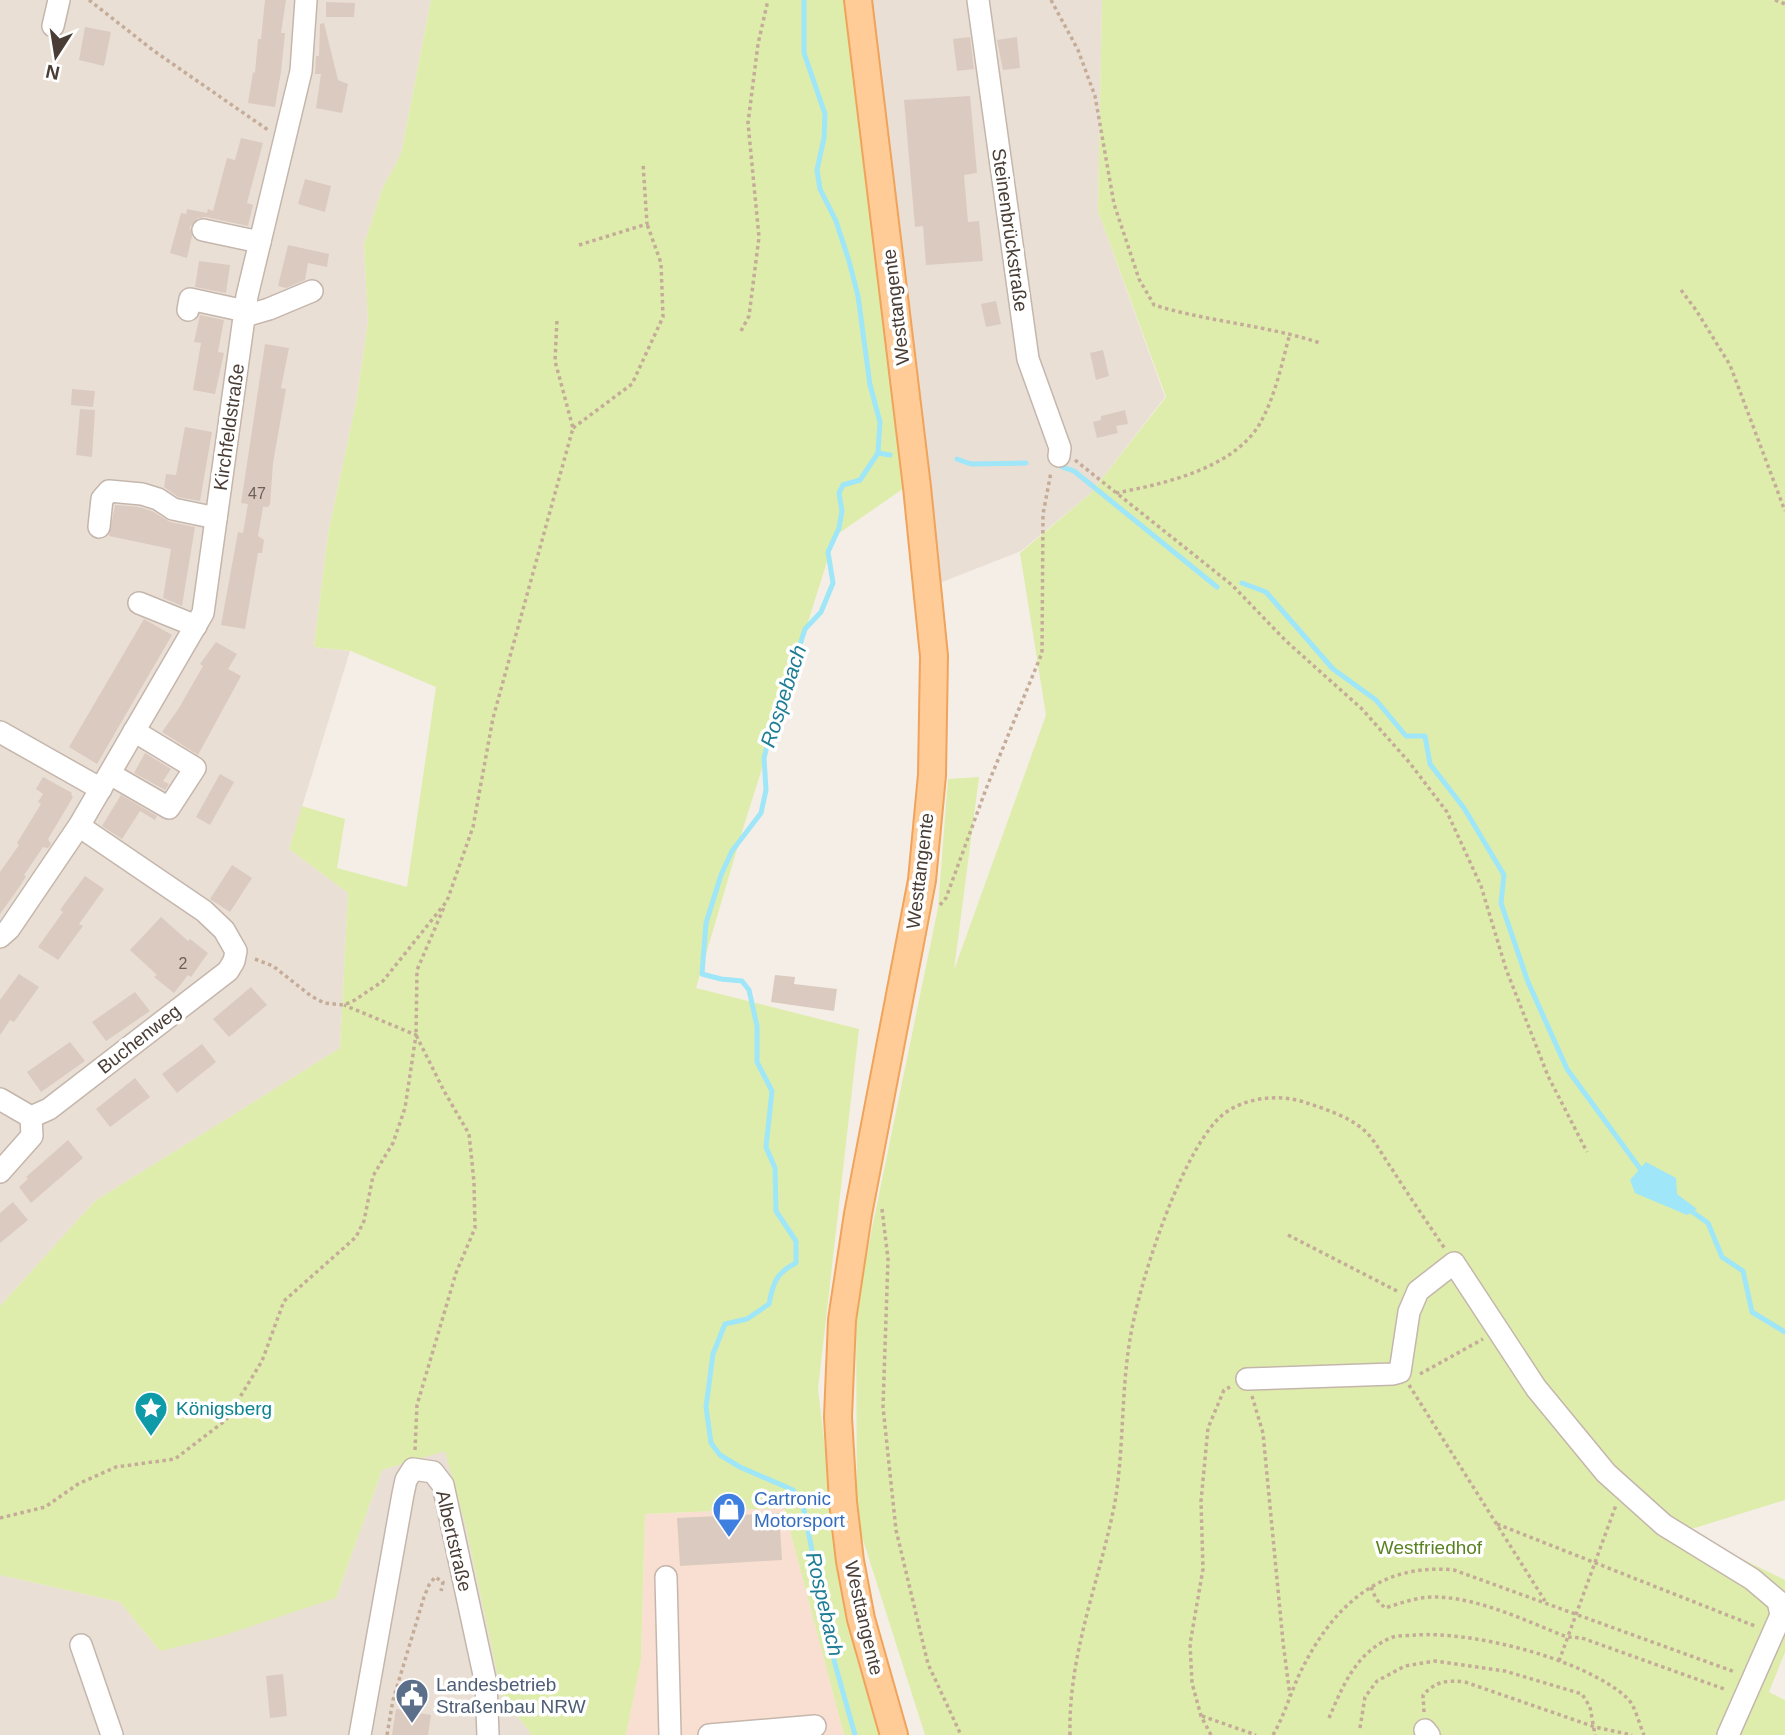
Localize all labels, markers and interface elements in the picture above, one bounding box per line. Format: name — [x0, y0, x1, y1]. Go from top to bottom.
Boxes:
north arrow — [21, 21, 91, 91]
text: N — [44, 60, 61, 84]
street label: Steinenbrückstraße — [988, 147, 1032, 313]
street label: Westtangente — [878, 248, 914, 366]
street label: Kirchfeldstraße — [210, 362, 248, 492]
house number: 47 — [248, 485, 266, 502]
water label: Rospebach — [756, 642, 810, 750]
street label: Westtangente — [902, 812, 938, 930]
house number: 2 — [179, 955, 188, 972]
street label: Buchenweg — [93, 1000, 185, 1078]
place icon: Königsberg — [132, 1389, 170, 1438]
place label: Königsberg — [176, 1398, 272, 1419]
street label: Albertstraße — [432, 1488, 476, 1594]
place label: Cartronic Motorsport — [754, 1488, 846, 1531]
shop icon: Cartronic Motorsport — [710, 1490, 748, 1539]
park label: Westfriedhof — [1376, 1537, 1483, 1558]
water label: Rospebach — [802, 1550, 848, 1658]
street label: Westtangente — [841, 1559, 887, 1677]
place label: Landesbetrieb Straßenbau NRW — [436, 1674, 586, 1717]
public building icon: Landesbetrieb Straßenbau NRW — [393, 1676, 431, 1725]

